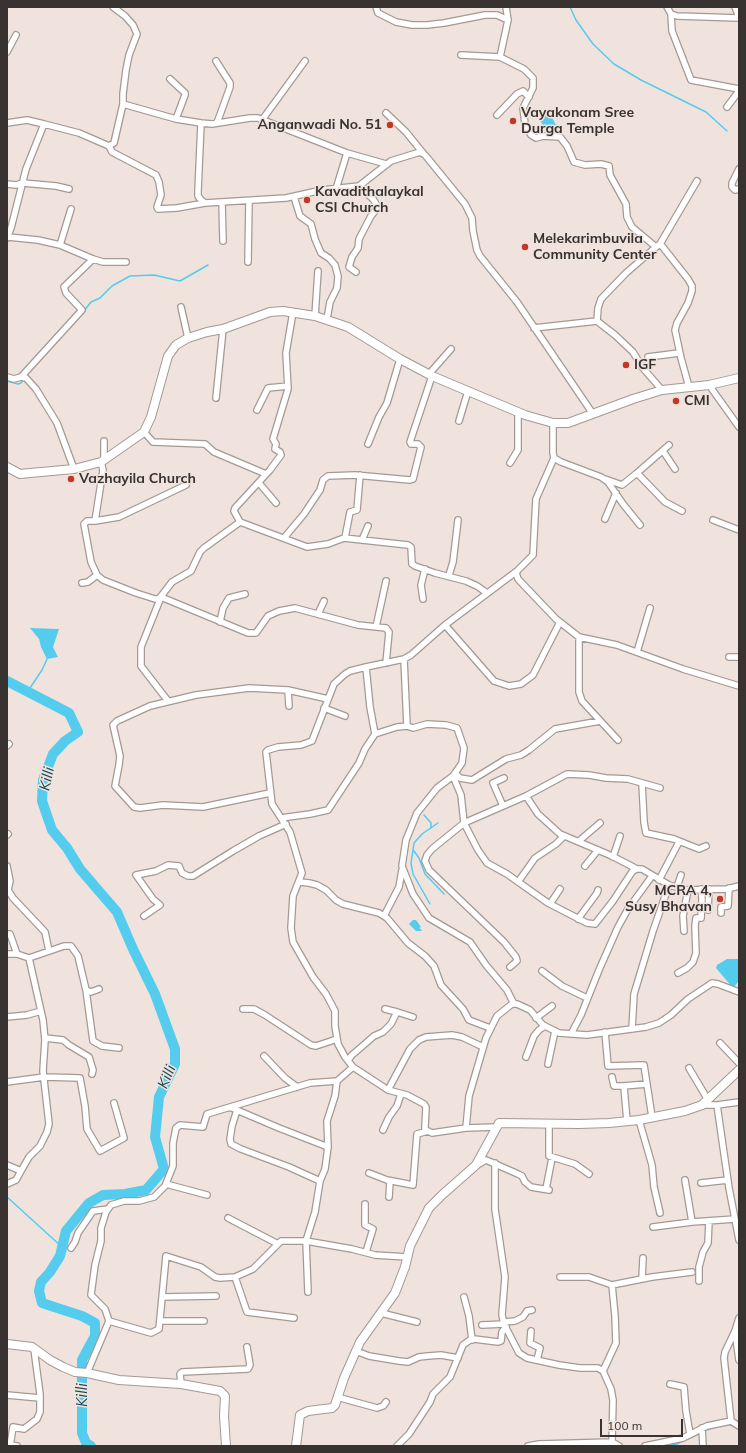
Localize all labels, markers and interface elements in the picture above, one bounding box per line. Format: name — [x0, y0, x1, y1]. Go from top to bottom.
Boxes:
place label: Vayakonam Sree Durga Temple — [521, 105, 634, 138]
marker: Vayakonam Sree Durga Temple — [508, 116, 518, 126]
place label: Anganwadi No. 51 — [258, 117, 382, 133]
marker: Anganwadi No. 51 — [385, 120, 395, 130]
place label: Kavadithalaykal CSI Church — [315, 184, 424, 216]
marker: Kavadithalaykal CSI Church — [302, 195, 312, 205]
place label: Melekarimbuvila Community Center — [533, 231, 656, 264]
marker: Melekarimbuvila Community Center — [520, 242, 530, 252]
place label: IGF — [634, 357, 656, 373]
marker: IGF — [621, 360, 631, 370]
place label: CMI — [684, 393, 710, 409]
marker: CMI — [671, 396, 681, 406]
place label: Vazhayila Church — [79, 471, 196, 487]
marker: Vazhayila Church — [66, 474, 76, 484]
water label: Killi — [36, 765, 58, 793]
place label: MCRA 4, Susy Bhavan — [625, 883, 712, 916]
marker: MCRA 4, Susy Bhavan — [715, 894, 725, 904]
water label: Killi — [154, 1063, 180, 1091]
water label: Killi — [73, 1383, 91, 1407]
scale bar — [602, 1411, 685, 1437]
text: 100 m — [607, 1418, 642, 1433]

